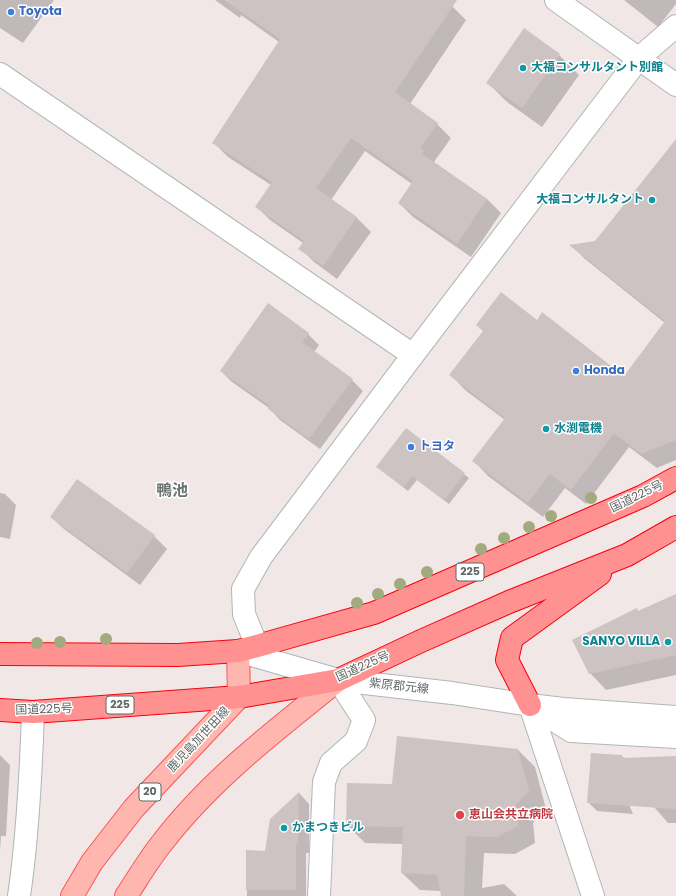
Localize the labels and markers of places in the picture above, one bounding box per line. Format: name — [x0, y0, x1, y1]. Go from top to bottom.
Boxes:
place label: Toyota — [19, 5, 62, 19]
marker: Toyota — [6, 7, 16, 17]
place label: 大福コンサルタント別館 — [531, 61, 663, 75]
marker: 大福コンサルタント別館 — [518, 63, 528, 73]
place label: 大福コンサルタント — [536, 193, 644, 207]
marker: 大福コンサルタント — [647, 195, 657, 205]
place label: Honda — [584, 364, 625, 378]
marker: Honda — [571, 366, 581, 376]
place label: 水渕電機 — [554, 422, 602, 436]
marker: 水渕電機 — [541, 424, 551, 434]
place label: トヨタ — [419, 440, 455, 454]
marker: トヨタ — [406, 442, 416, 452]
place label: SANYO VILLA — [582, 635, 660, 649]
marker: SANYO VILLA — [663, 637, 673, 647]
place label: 恵山会共立病院 — [469, 808, 553, 822]
marker: 恵山会共立病院 — [454, 809, 466, 821]
place label: かまつきビル — [292, 821, 364, 835]
marker: かまつきビル — [279, 823, 289, 833]

